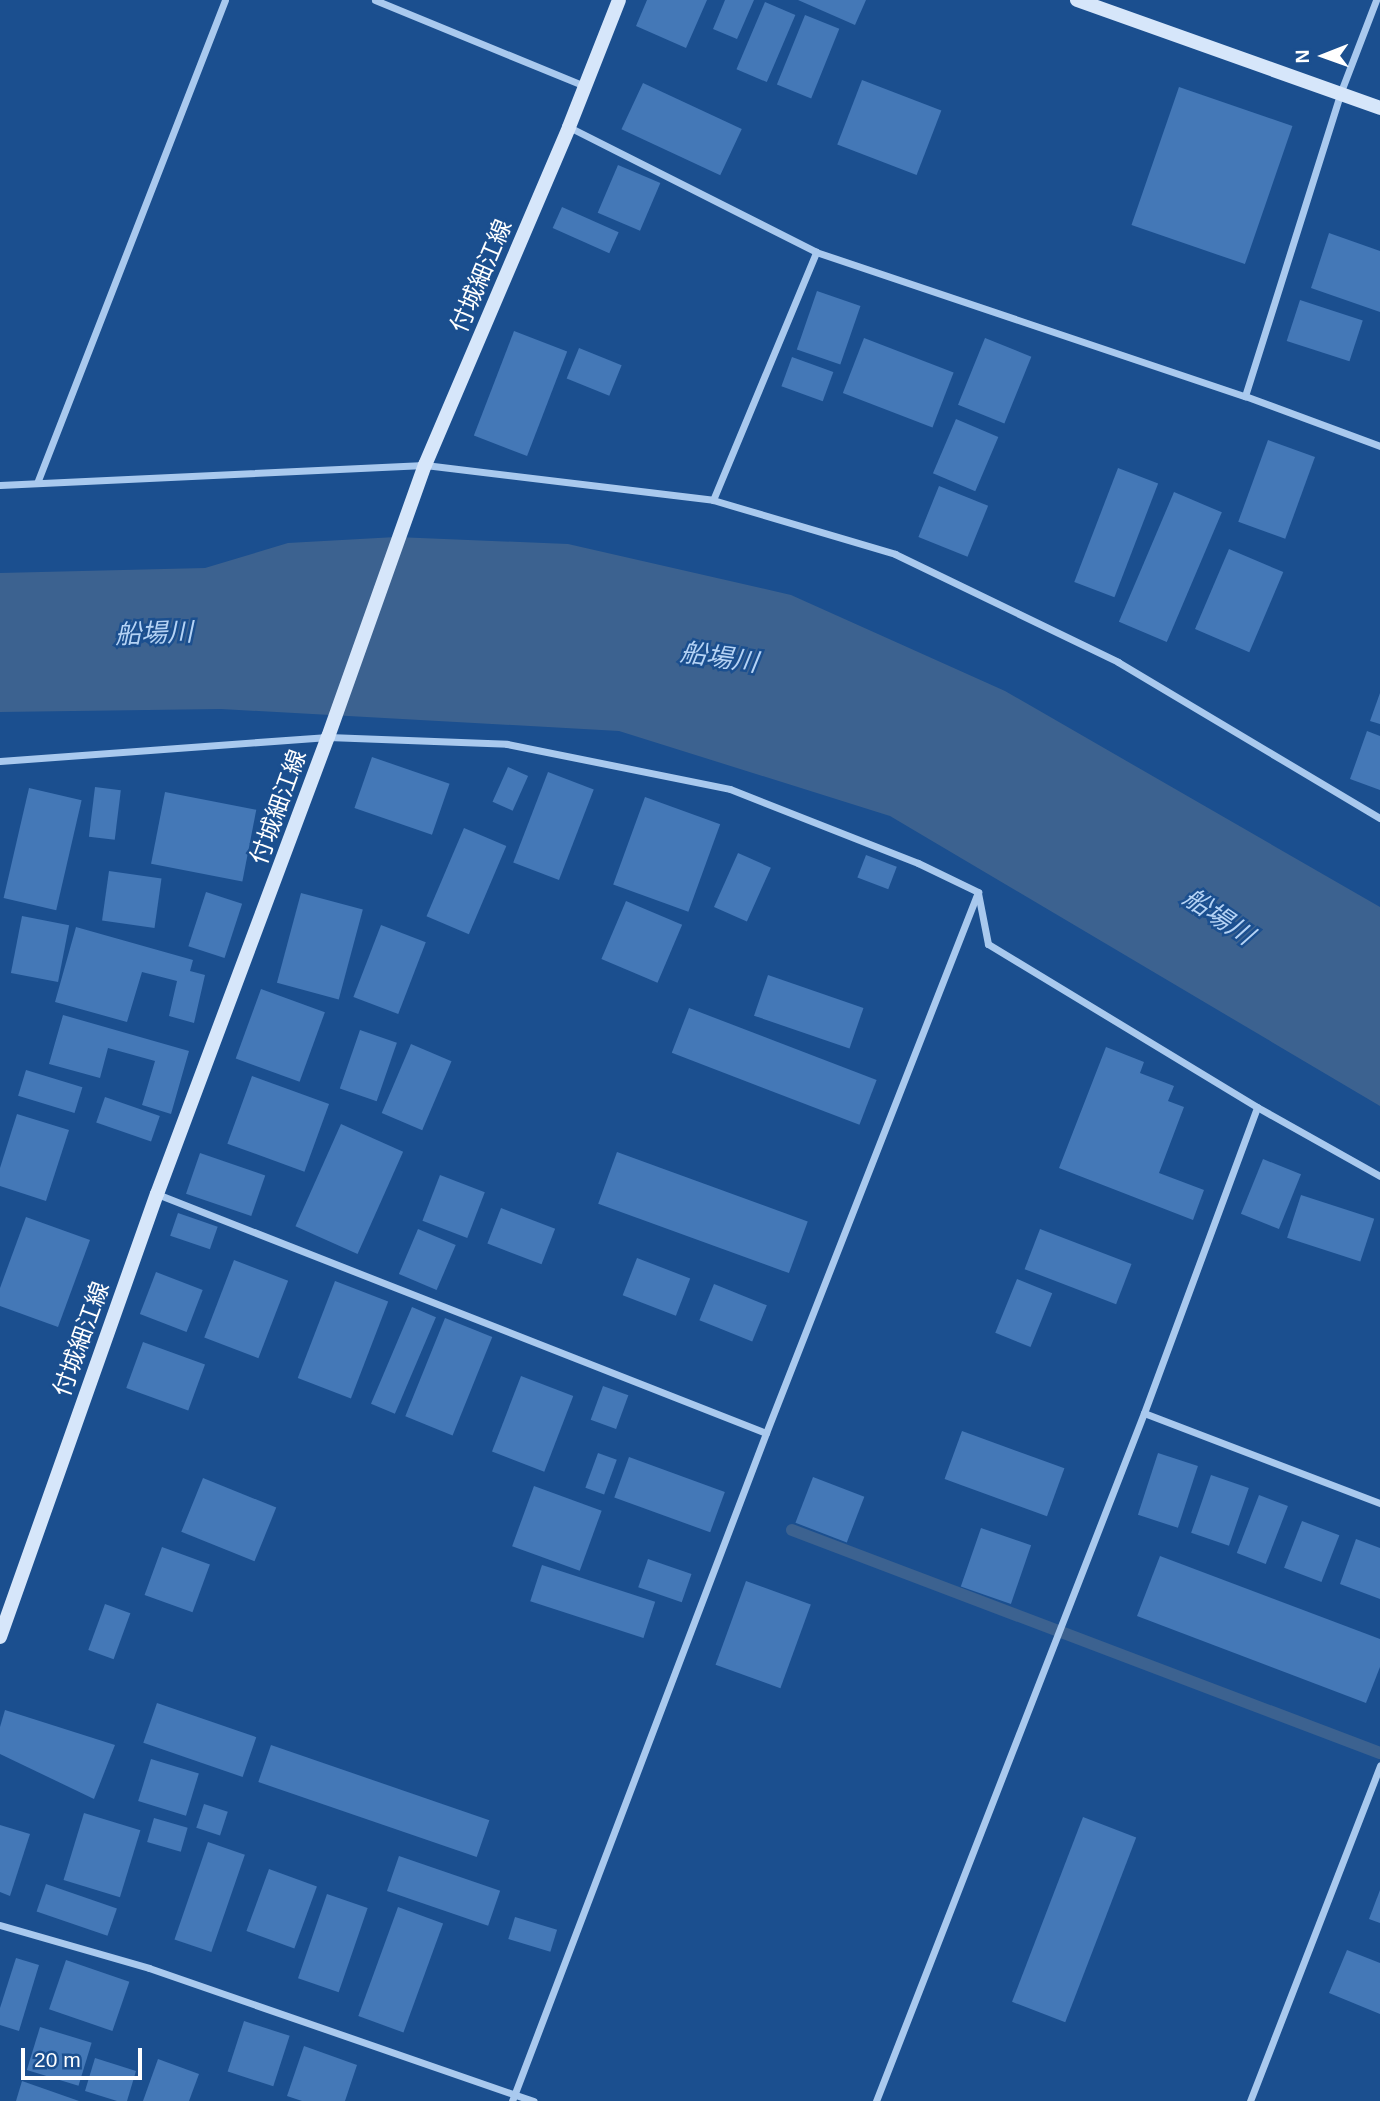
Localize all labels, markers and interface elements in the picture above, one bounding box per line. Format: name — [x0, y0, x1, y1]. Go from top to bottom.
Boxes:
north arrow — [1289, 21, 1359, 91]
text: N — [1292, 49, 1313, 63]
street label: 付城細江線 — [444, 215, 518, 337]
water label: 船場川 — [114, 617, 194, 651]
water label: 船場川 — [678, 637, 760, 679]
street label: 付城細江線 — [244, 746, 312, 868]
water label: 船場川 — [1177, 882, 1259, 952]
street label: 付城細江線 — [47, 1278, 115, 1400]
scale bar — [24, 2035, 145, 2078]
text: 20 m — [34, 2048, 81, 2071]

